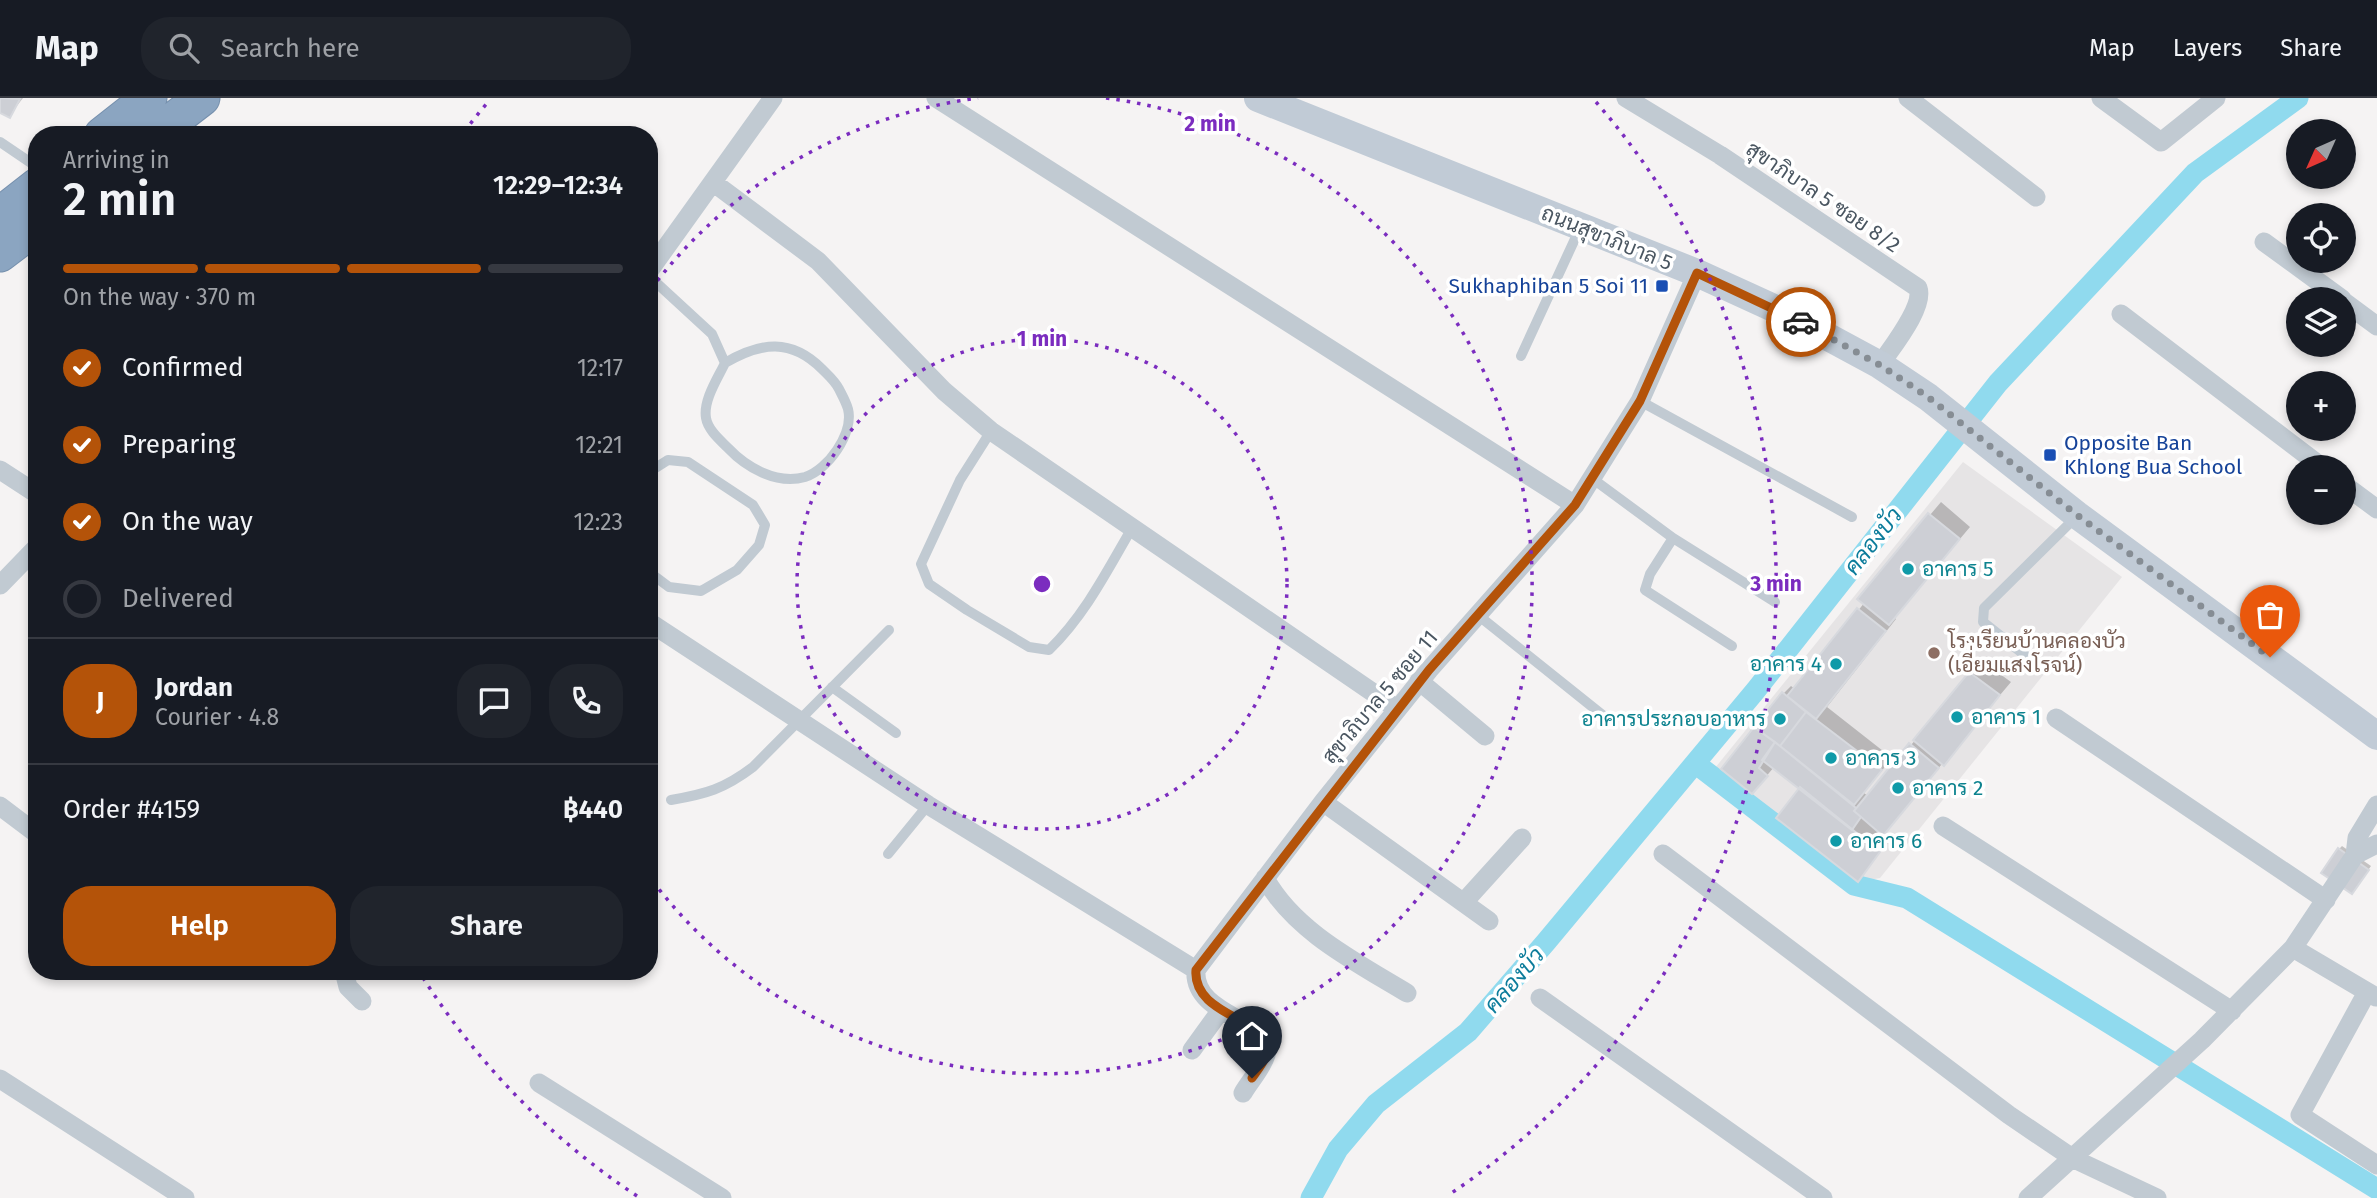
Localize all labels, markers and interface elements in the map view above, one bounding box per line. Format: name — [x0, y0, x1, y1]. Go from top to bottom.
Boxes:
search box — [141, 17, 631, 80]
text: Map — [35, 28, 99, 68]
icon: search — [165, 29, 203, 67]
text: Search here — [221, 33, 360, 64]
text: Map — [2089, 34, 2135, 62]
text: Layers — [2173, 34, 2242, 62]
text: Share — [2280, 34, 2342, 62]
text: 2 min — [1184, 111, 1236, 137]
north arrow — [2286, 119, 2356, 189]
map controls — [2286, 119, 2356, 525]
street label: สุขาภิบาล 5 ซอย 8/2 — [1740, 136, 1905, 259]
text: Arriving in — [63, 146, 170, 174]
text: 12:29–12:34 — [493, 170, 623, 201]
text: 2 min — [63, 172, 176, 227]
street label: ถนนสุขาภิบาล 5 — [1537, 200, 1676, 277]
button: locate — [2286, 203, 2356, 273]
place label: Sukhaphiban 5 Soi 11 — [1448, 273, 1648, 299]
marker: Sukhaphiban 5 Soi 11 — [1654, 278, 1670, 294]
text: On the way · 370 m — [63, 283, 256, 311]
courier — [1766, 287, 1836, 357]
button: layers — [2286, 287, 2356, 357]
icon: car — [1782, 303, 1820, 341]
text: 1 min — [1017, 326, 1067, 352]
icon: check — [63, 349, 101, 387]
text: Confirmed — [122, 352, 243, 383]
text: 12:17 — [577, 354, 623, 382]
button: + — [2286, 371, 2356, 441]
icon: check — [63, 426, 101, 464]
text: Preparing — [122, 429, 235, 460]
place label: Opposite Ban Khlong Bua School — [2064, 430, 2242, 480]
text: 12:21 — [575, 431, 623, 459]
marker: Opposite Ban Khlong Bua School — [2042, 447, 2058, 463]
button: − — [2286, 455, 2356, 525]
water label: คลองบัว — [1838, 502, 1908, 580]
icon: check — [63, 503, 101, 541]
text: On the way — [122, 506, 253, 537]
text: 12:23 — [573, 508, 623, 536]
place label: อาคาร 5 — [1922, 556, 1994, 582]
marker: อาคาร 5 — [1900, 561, 1916, 577]
text: 3 min — [1749, 571, 1802, 597]
centre of rings — [1030, 572, 1054, 596]
text: Delivered — [122, 583, 234, 614]
pin — [2240, 585, 2300, 657]
icon: bag — [2251, 596, 2289, 634]
street label: สุขาภิบาล 5 ซอย 11 — [1317, 625, 1444, 770]
place label: โรงเรียนบ้านคลองบัว (เอี่ยมแสงโรจน์) — [1947, 628, 2126, 678]
marker: โรงเรียนบ้านคลองบัว (เอี่ยมแสงโรจน์) — [1926, 645, 1942, 661]
place label: อาคาร 4 — [1750, 651, 1822, 677]
marker: อาคาร 4 — [1828, 656, 1844, 672]
button: chat — [457, 664, 531, 738]
button: phone — [549, 664, 623, 738]
text: Jordan — [155, 672, 233, 703]
text: J — [96, 686, 104, 717]
text: Courier · 4.8 — [155, 703, 279, 731]
place label: อาคาร 1 — [1971, 704, 2041, 730]
place label: อาคารประกอบอาหาร — [1581, 706, 1766, 732]
marker: อาคาร 1 — [1949, 709, 1965, 725]
marker: อาคารประกอบอาหาร — [1772, 711, 1788, 727]
place label: อาคาร 3 — [1845, 745, 1917, 771]
marker: อาคาร 3 — [1823, 750, 1839, 766]
place label: อาคาร 2 — [1912, 775, 1983, 801]
marker: อาคาร 2 — [1890, 780, 1906, 796]
text: Order #4159 — [63, 794, 200, 825]
text: ฿440 — [563, 794, 623, 825]
place label: อาคาร 6 — [1850, 828, 1922, 854]
marker: อาคาร 6 — [1828, 833, 1844, 849]
button: Help — [63, 886, 336, 966]
button: Share — [350, 886, 623, 966]
water label: คลองบัว — [1478, 941, 1550, 1019]
pin — [1222, 1006, 1282, 1078]
icon: home — [1233, 1017, 1271, 1055]

